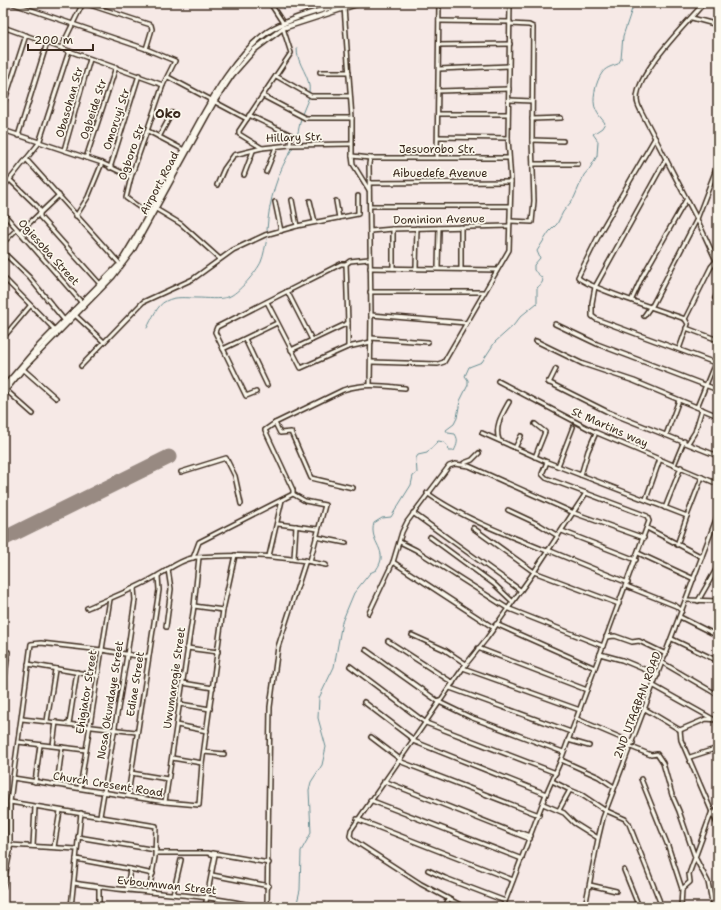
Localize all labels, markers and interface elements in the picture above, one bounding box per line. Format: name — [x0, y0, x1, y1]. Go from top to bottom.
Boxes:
scale bar — [28, 26, 93, 52]
text: 200 m — [34, 32, 73, 48]
street label: Obasohan Str — [52, 65, 87, 139]
street label: Ogbeide Str — [77, 77, 110, 141]
street label: Omoruyi Str — [99, 86, 134, 152]
district label: Oko — [155, 105, 181, 122]
street label: Ogboro Str — [115, 122, 148, 182]
street label: Hillary Str. — [266, 129, 323, 146]
street label: Jesuorobo Str. — [399, 142, 475, 157]
street label: Airport Road — [136, 149, 182, 217]
street label: Aibuedefe Avenue — [392, 166, 488, 181]
street label: Dominion Avenue — [393, 211, 485, 228]
street label: Ogiesoba Street — [15, 216, 83, 289]
street label: St Martins way — [569, 404, 651, 451]
street label: Uwumarogie Street — [160, 626, 189, 730]
street label: Nosa Okundaye Street — [94, 640, 127, 760]
street label: Ehigiator Street — [72, 649, 101, 735]
street label: 2ND UTAGBAN ROAD — [610, 649, 665, 761]
street label: Ediae Street — [123, 650, 148, 718]
street label: Church Cresent Road — [52, 768, 164, 801]
street label: Evboumwan Street — [116, 873, 218, 898]

